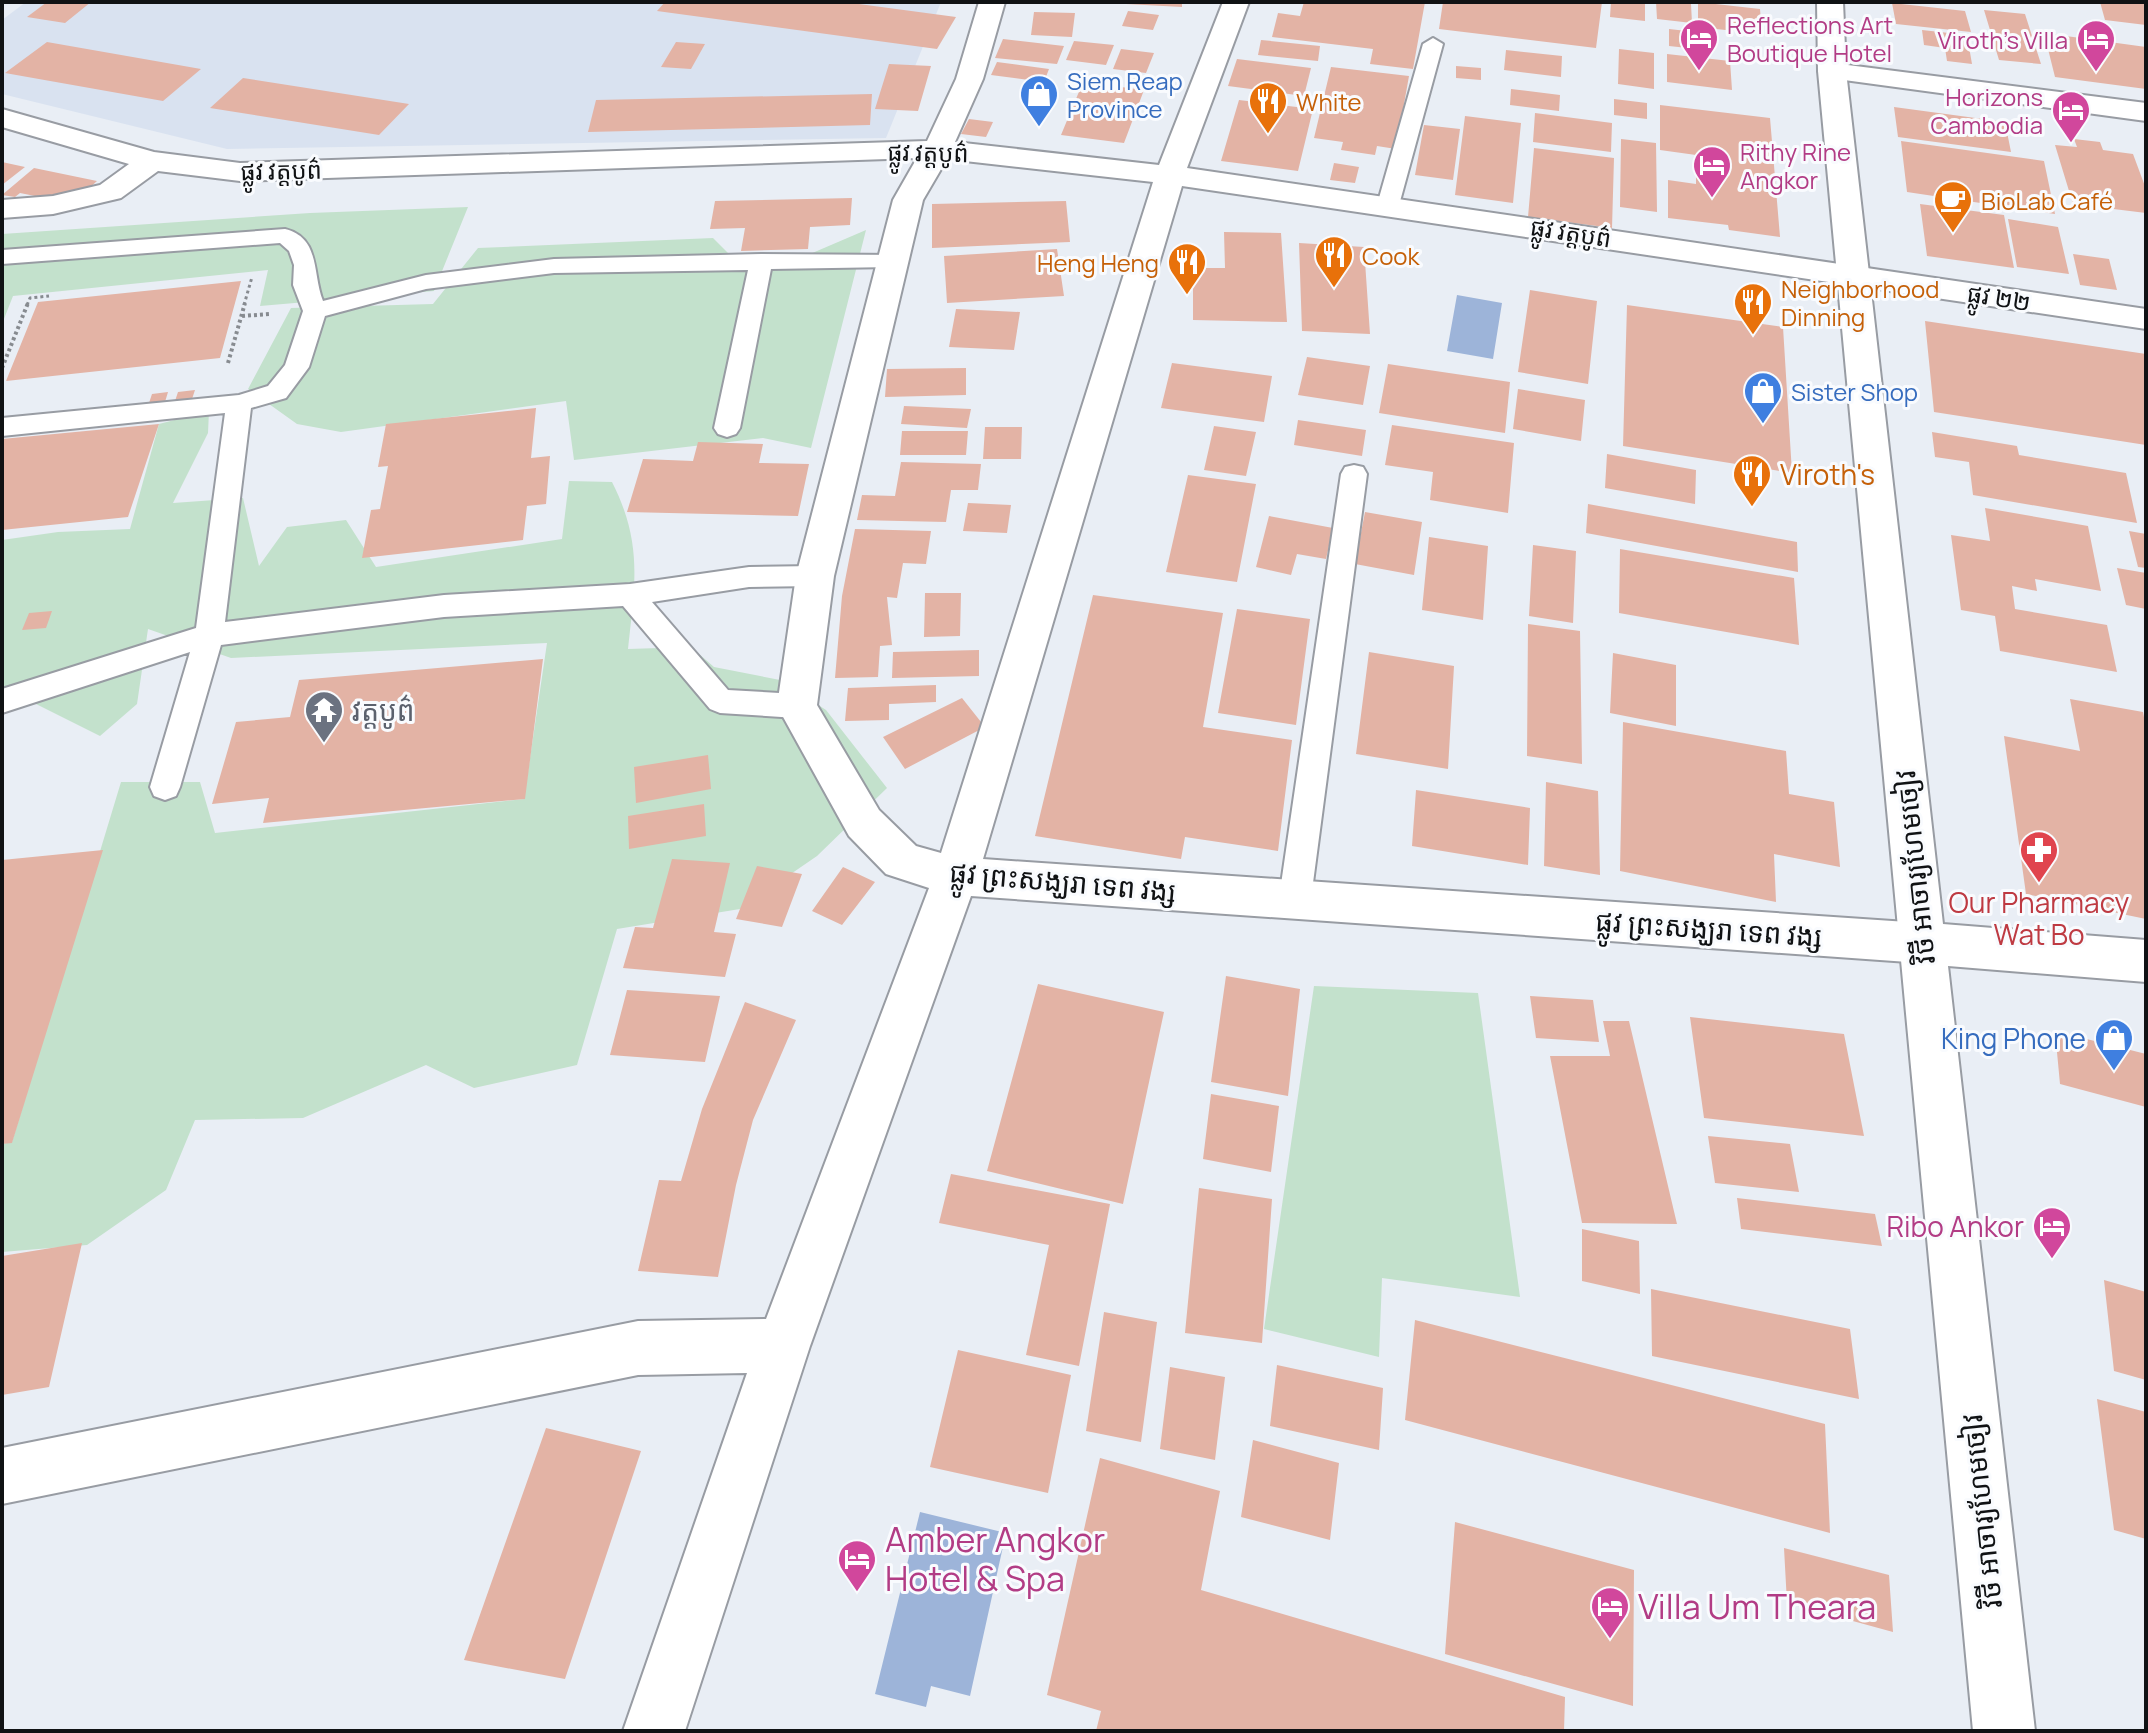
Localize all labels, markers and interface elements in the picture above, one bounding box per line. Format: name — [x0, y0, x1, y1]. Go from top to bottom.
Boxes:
place label: Reflections Art Boutique Hotel — [1727, 8, 1893, 69]
hotel icon: Reflections Art Boutique Hotel — [1678, 17, 1720, 72]
hotel icon: Viroth's Villa — [2075, 18, 2117, 73]
place label: Viroth's Villa — [1937, 23, 2068, 56]
place label: Siem Reap Province — [1067, 64, 1183, 125]
shop icon: Siem Reap Province — [1018, 73, 1060, 128]
restaurant icon: White — [1247, 80, 1289, 135]
place label: Horizons Cambodia — [1931, 80, 2043, 141]
place label: White — [1296, 85, 1361, 118]
hotel icon: Horizons Cambodia — [2050, 89, 2092, 144]
street label: ផ្លូវ វត្តបូព៌ — [887, 135, 969, 176]
place label: Rithy Rine Angkor — [1740, 135, 1851, 196]
hotel icon: Rithy Rine Angkor — [1691, 144, 1733, 199]
street label: ផ្លូវ វត្តបូព៌ — [240, 153, 322, 194]
cafe icon: BioLab Café — [1932, 179, 1974, 234]
place label: BioLab Café — [1981, 184, 2113, 217]
street label: ផ្លូវ វត្តបូព៌ — [1527, 209, 1614, 262]
restaurant icon: Cook — [1313, 234, 1355, 289]
place label: Cook — [1362, 239, 1421, 272]
restaurant icon: Heng Heng — [1166, 241, 1208, 296]
place label: Heng Heng — [1037, 246, 1159, 279]
place label: Neighborhood Dinning — [1781, 272, 1939, 333]
street label: ផ្លូវ ២២ — [1964, 276, 2033, 325]
restaurant icon: Neighborhood Dinning — [1732, 281, 1774, 336]
shop icon: Sister Shop — [1742, 370, 1784, 425]
place label: Sister Shop — [1791, 375, 1918, 408]
restaurant icon: Viroth's — [1731, 453, 1773, 508]
place label: Viroth's — [1780, 455, 1875, 493]
temple icon: វត្តបូព៌ — [303, 689, 345, 744]
place label: វត្តបូព៌ — [352, 691, 414, 729]
street label: វិថី អាចារ្យហែមចៀវ — [1885, 768, 1943, 966]
pharmacy icon: Our Pharmacy Wat Bo — [2018, 829, 2060, 884]
street label: ផ្លូវ ព្រះសង្ឃរា ទេព វង្ស — [947, 852, 1178, 917]
place label: Our Pharmacy Wat Bo — [1949, 883, 2130, 953]
street label: ផ្លូវ ព្រះសង្ឃរា ទេព វង្ស — [1594, 901, 1824, 962]
shop icon: King Phone — [2093, 1017, 2135, 1072]
place label: King Phone — [1941, 1019, 2086, 1057]
hotel icon: Ribo Ankor — [2031, 1205, 2073, 1260]
place label: Ribo Ankor — [1886, 1207, 2024, 1245]
street label: វិថី អាចារ្យហែមចៀវ — [1952, 1412, 2010, 1610]
place label: Amber Angkor Hotel & Spa — [885, 1516, 1105, 1601]
hotel icon: Amber Angkor Hotel & Spa — [836, 1538, 878, 1593]
place label: Villa Um Theara — [1638, 1583, 1876, 1629]
hotel icon: Villa Um Theara — [1589, 1585, 1631, 1640]

